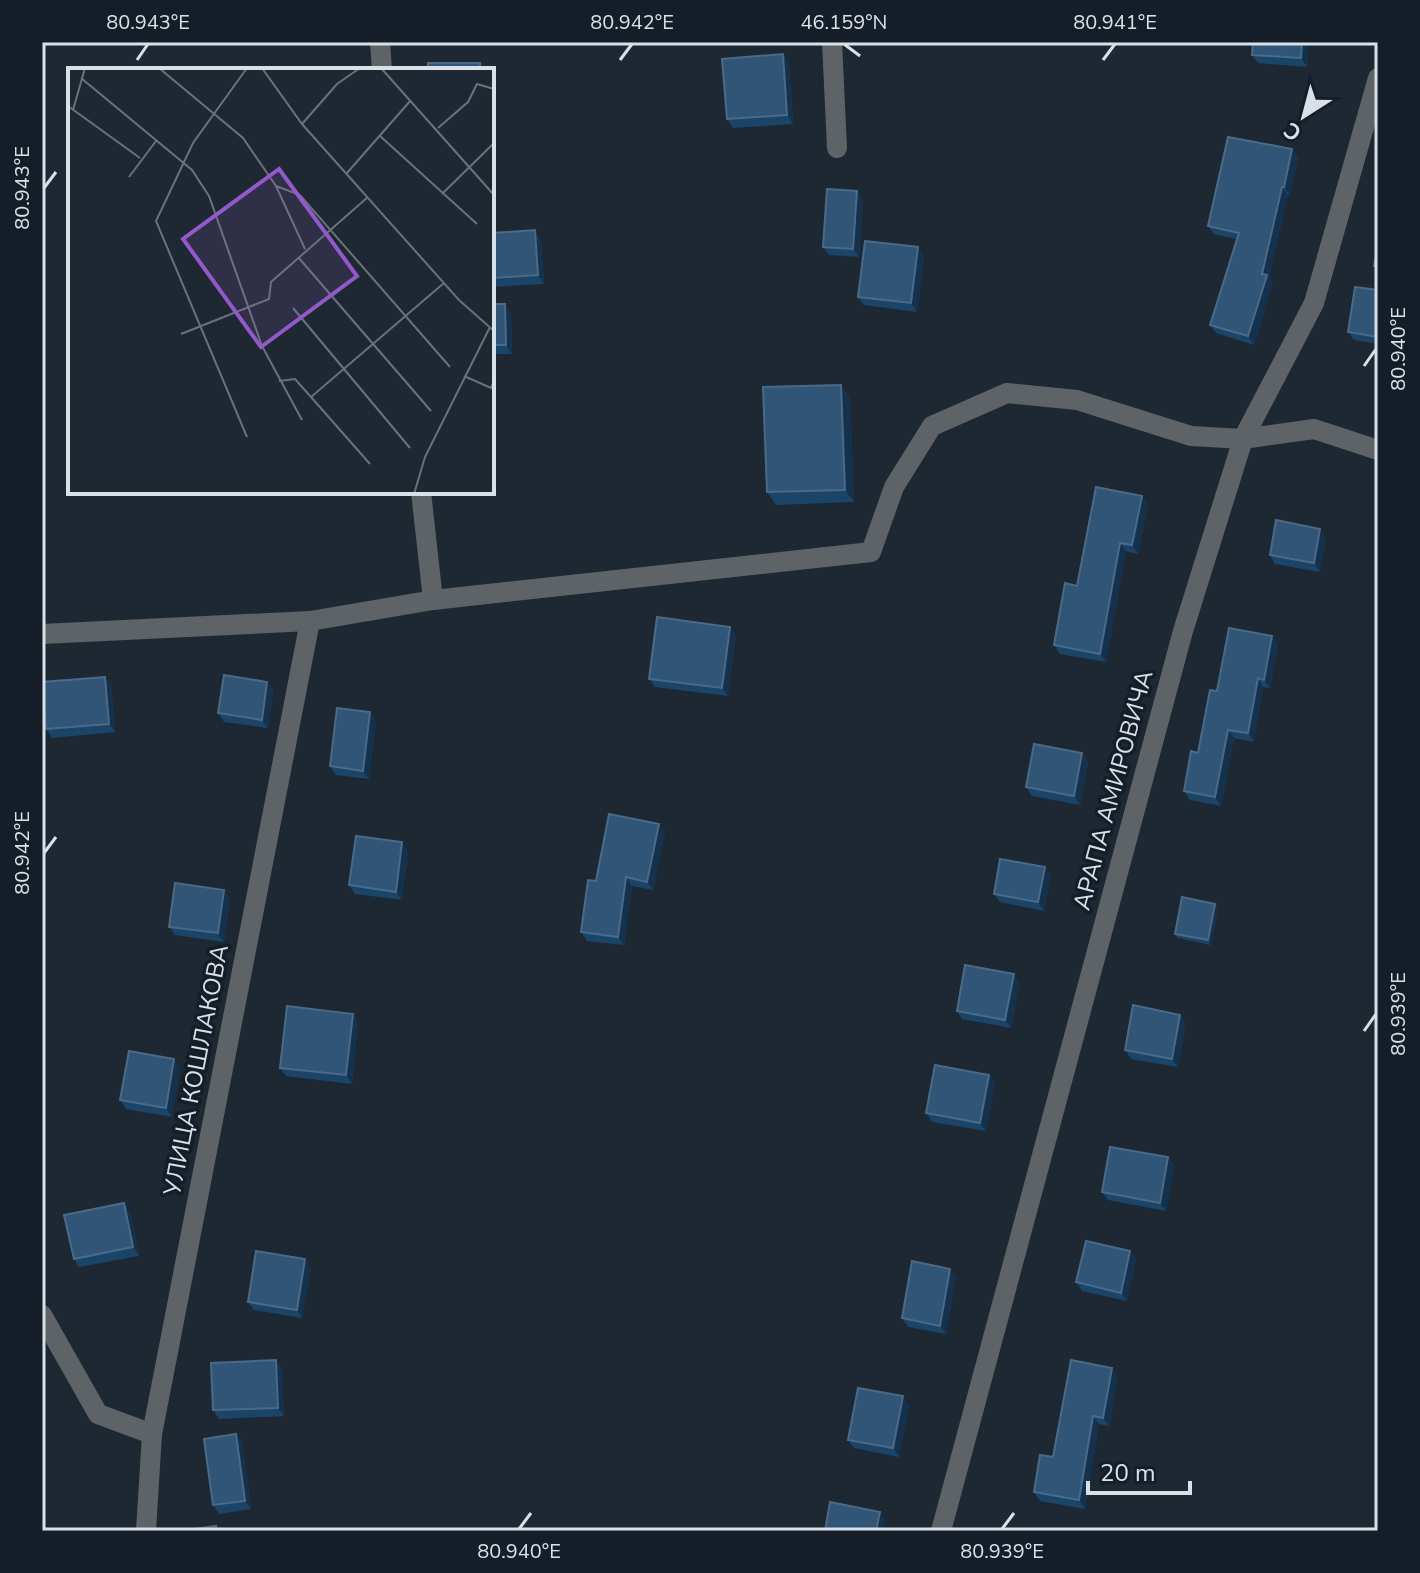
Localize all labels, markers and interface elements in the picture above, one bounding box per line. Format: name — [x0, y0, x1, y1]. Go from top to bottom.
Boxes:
text: 80.943°E — [106, 9, 190, 36]
text: 80.942°E — [590, 9, 674, 36]
text: 46.159°N — [801, 9, 887, 36]
text: 80.941°E — [1073, 9, 1157, 36]
inset map — [68, 68, 494, 494]
north arrow — [1264, 76, 1344, 156]
text: С — [1278, 115, 1308, 148]
text: 80.943°E — [9, 146, 36, 230]
text: 80.940°E — [1385, 307, 1412, 391]
street label: АРАПА АМИРОВИЧА — [1066, 666, 1161, 913]
text: 80.942°E — [9, 811, 36, 895]
street label: УЛИЦА КОШЛАКОВА — [156, 941, 236, 1199]
text: 80.939°E — [1385, 972, 1412, 1056]
scale bar — [1088, 1445, 1190, 1495]
text: 20 m — [1100, 1457, 1156, 1489]
text: 80.940°E — [477, 1538, 561, 1565]
text: 80.939°E — [960, 1538, 1044, 1565]

